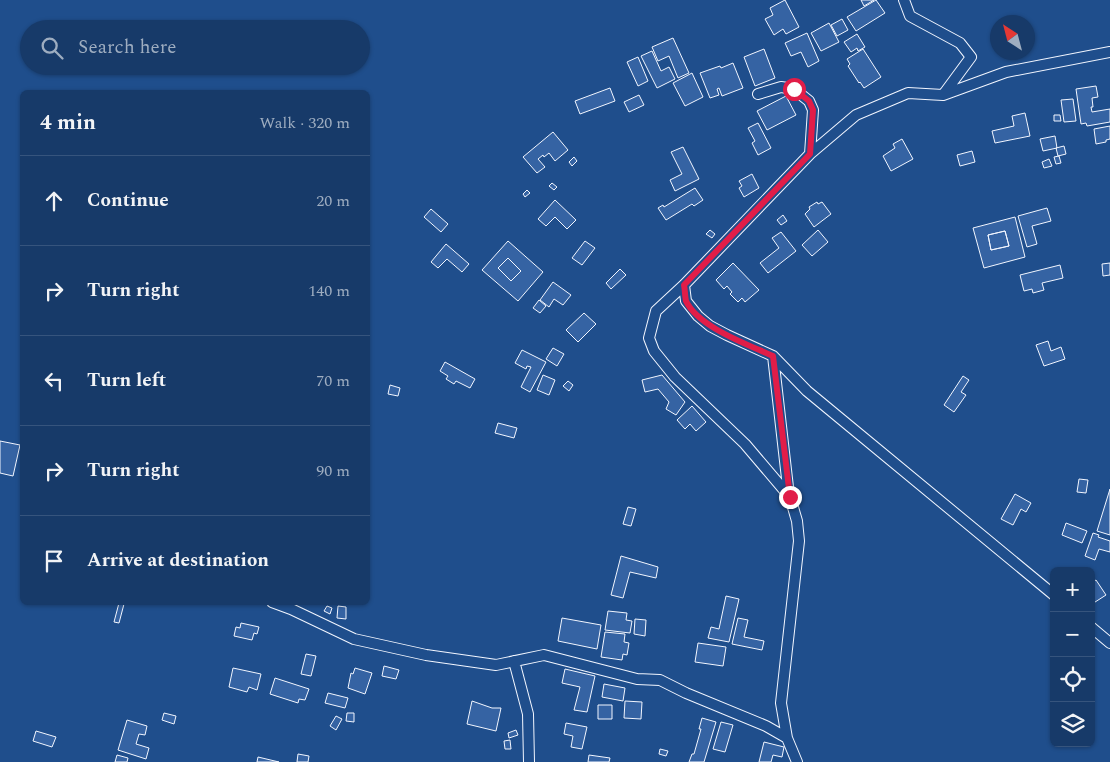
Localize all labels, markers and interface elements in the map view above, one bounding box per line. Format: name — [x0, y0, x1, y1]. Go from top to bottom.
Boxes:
north arrow — [990, 15, 1035, 60]
search box — [20, 20, 370, 75]
text: Search here — [78, 33, 177, 62]
icon: search — [38, 34, 66, 62]
route start — [783, 78, 806, 101]
text: 4 min — [40, 107, 96, 139]
text: Walk · 320 m — [259, 111, 350, 135]
text: Continue — [87, 186, 169, 215]
icon: ahead — [40, 187, 68, 215]
text: 20 m — [316, 189, 350, 213]
text: Turn right — [87, 276, 180, 305]
icon: right — [40, 277, 68, 305]
text: 140 m — [308, 279, 350, 303]
text: Turn left — [87, 366, 166, 395]
icon: left — [40, 367, 68, 395]
text: 70 m — [316, 369, 350, 393]
text: Turn right — [87, 456, 180, 485]
icon: right — [40, 457, 68, 485]
text: 90 m — [316, 459, 350, 483]
route end — [779, 486, 802, 509]
text: Arrive at destination — [87, 546, 269, 575]
icon: arrive — [40, 547, 68, 575]
map controls — [1050, 567, 1095, 747]
button: + — [1050, 567, 1095, 612]
button: − — [1050, 612, 1095, 657]
button: locate — [1050, 657, 1095, 702]
button: layers — [1050, 702, 1095, 747]

